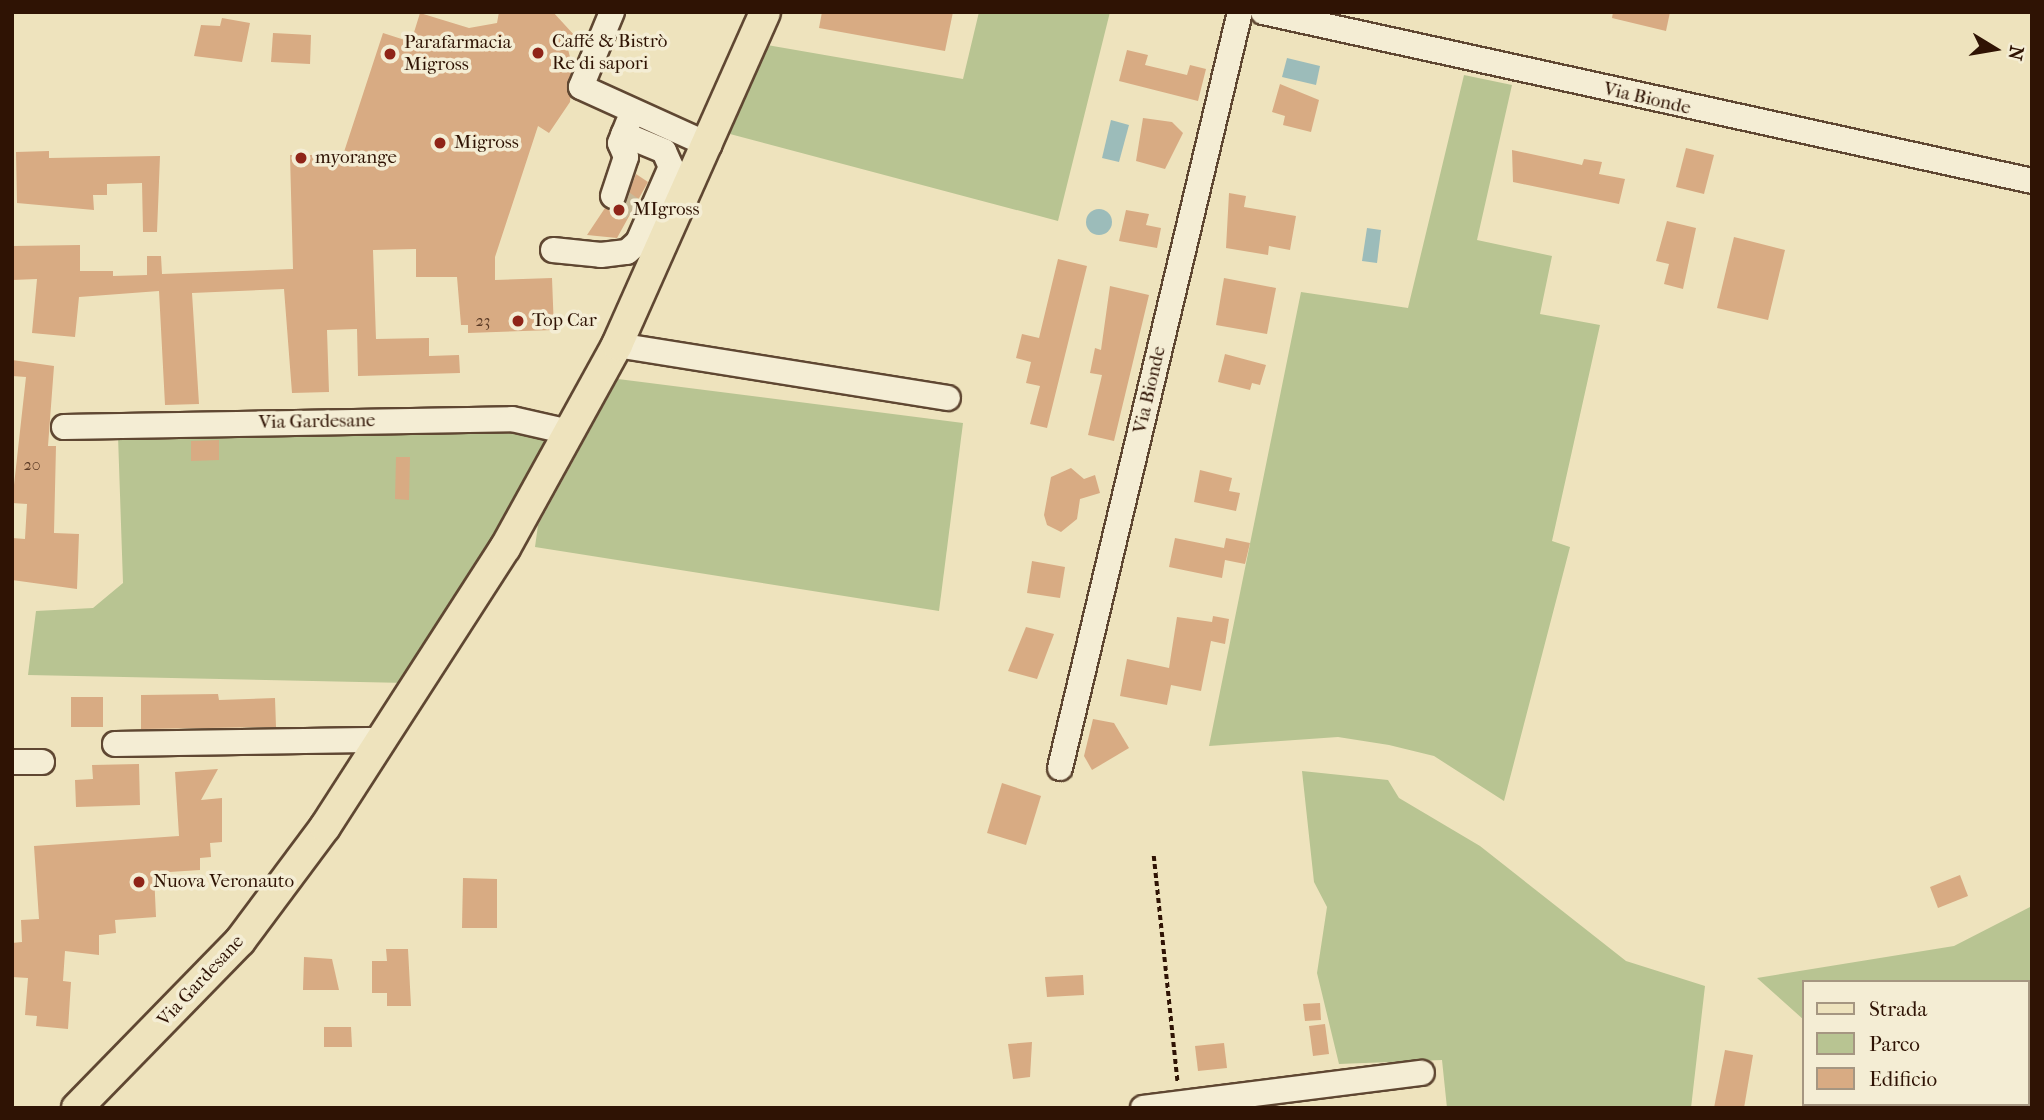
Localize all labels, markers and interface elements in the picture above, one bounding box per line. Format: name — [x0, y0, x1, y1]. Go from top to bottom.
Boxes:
north arrow — [1960, 14, 2030, 84]
place label: Caffé & Bistrò Re di sapori — [552, 31, 667, 75]
place label: Parafarmacia Migross — [404, 32, 511, 76]
text: N — [2003, 44, 2028, 62]
marker: Caffé & Bistrò Re di sapori — [530, 45, 546, 61]
marker: Parafarmacia Migross — [382, 46, 398, 62]
street label: Via Bionde — [1601, 78, 1693, 120]
place label: Migross — [454, 132, 519, 154]
marker: Migross — [432, 135, 448, 151]
place label: myorange — [315, 147, 397, 169]
marker: myorange — [293, 150, 309, 166]
place label: MIgross — [633, 199, 700, 221]
marker: MIgross — [611, 202, 627, 218]
place label: Top Car — [532, 310, 597, 332]
house number: 23 — [476, 311, 490, 331]
marker: Top Car — [510, 313, 526, 329]
street label: Via Bionde — [1129, 344, 1171, 436]
street label: Via Gardesane — [258, 410, 376, 434]
house number: 20 — [23, 455, 41, 475]
place label: Nuova Veronauto — [153, 871, 294, 893]
marker: Nuova Veronauto — [131, 874, 147, 890]
street label: Via Gardesane — [153, 931, 249, 1031]
legend — [1802, 980, 2030, 1106]
text: Strada — [1869, 997, 1927, 1021]
text: Parco — [1869, 1032, 1920, 1056]
text: Edificio — [1869, 1067, 1937, 1091]

